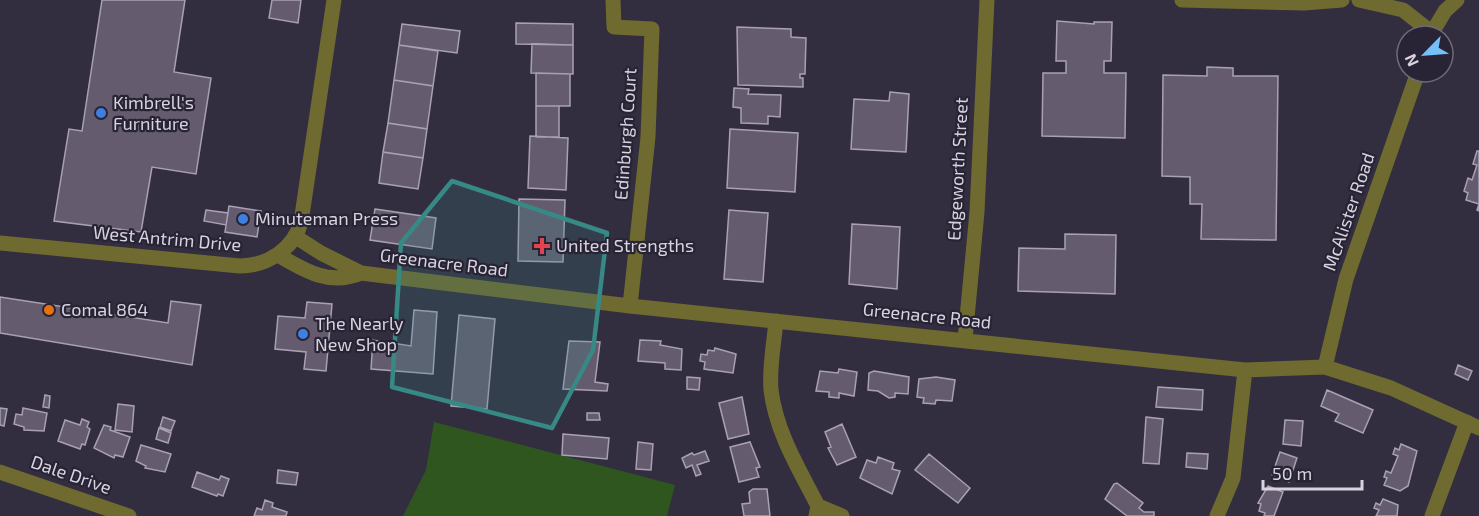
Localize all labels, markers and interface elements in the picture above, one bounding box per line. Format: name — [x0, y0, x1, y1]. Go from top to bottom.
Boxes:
north arrow — [1395, 24, 1455, 84]
text: N — [1400, 51, 1422, 70]
street label: Edinburgh Court — [609, 67, 641, 201]
place label: Kimbrell's Furniture — [113, 91, 194, 134]
street label: Edgeworth Street — [942, 97, 972, 241]
marker: Kimbrell's Furniture — [94, 106, 108, 120]
street label: McAlister Road — [1318, 150, 1379, 274]
place label: Minuteman Press — [255, 207, 398, 229]
marker: Minuteman Press — [236, 212, 250, 226]
street label: West Antrim Drive — [92, 221, 242, 255]
place label: United Strengths — [556, 234, 694, 256]
marker: United Strengths — [533, 237, 551, 255]
street label: Greenacre Road — [379, 243, 509, 281]
street label: Greenacre Road — [862, 297, 992, 333]
place label: Comal 864 — [61, 298, 148, 320]
marker: Comal 864 — [42, 303, 56, 317]
place label: The Nearly New Shop — [315, 312, 404, 355]
marker: The Nearly New Shop — [296, 327, 310, 341]
street label: Dale Drive — [28, 450, 114, 498]
scale bar — [1263, 453, 1362, 491]
text: 50 m — [1272, 462, 1312, 484]

